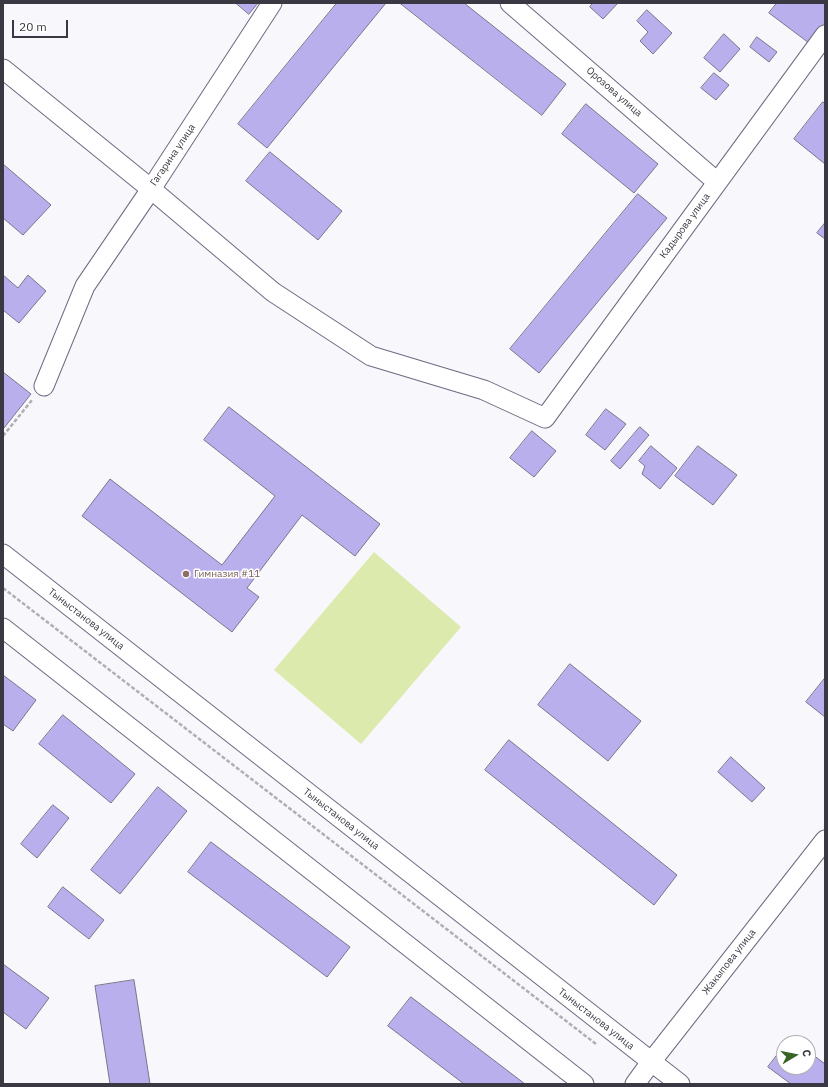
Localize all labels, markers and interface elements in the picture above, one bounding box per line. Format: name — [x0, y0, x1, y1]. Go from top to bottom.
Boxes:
scale bar — [14, 12, 70, 38]
text: 20 m — [19, 19, 47, 34]
street label: Орозова улица — [584, 65, 644, 119]
street label: Гагарина улица — [148, 122, 198, 188]
street label: Кадырова улица — [657, 191, 713, 261]
place label: Гимназия #11 — [194, 568, 260, 580]
marker: Гимназия #11 — [181, 569, 191, 579]
street label: Тыныстанова улица — [46, 586, 126, 652]
street label: Тыныстанова улица — [301, 786, 381, 852]
street label: Жакыпова улица — [700, 927, 758, 997]
street label: Тыныстанова улица — [556, 986, 636, 1052]
north arrow — [776, 1035, 816, 1075]
text: С — [799, 1048, 814, 1058]

